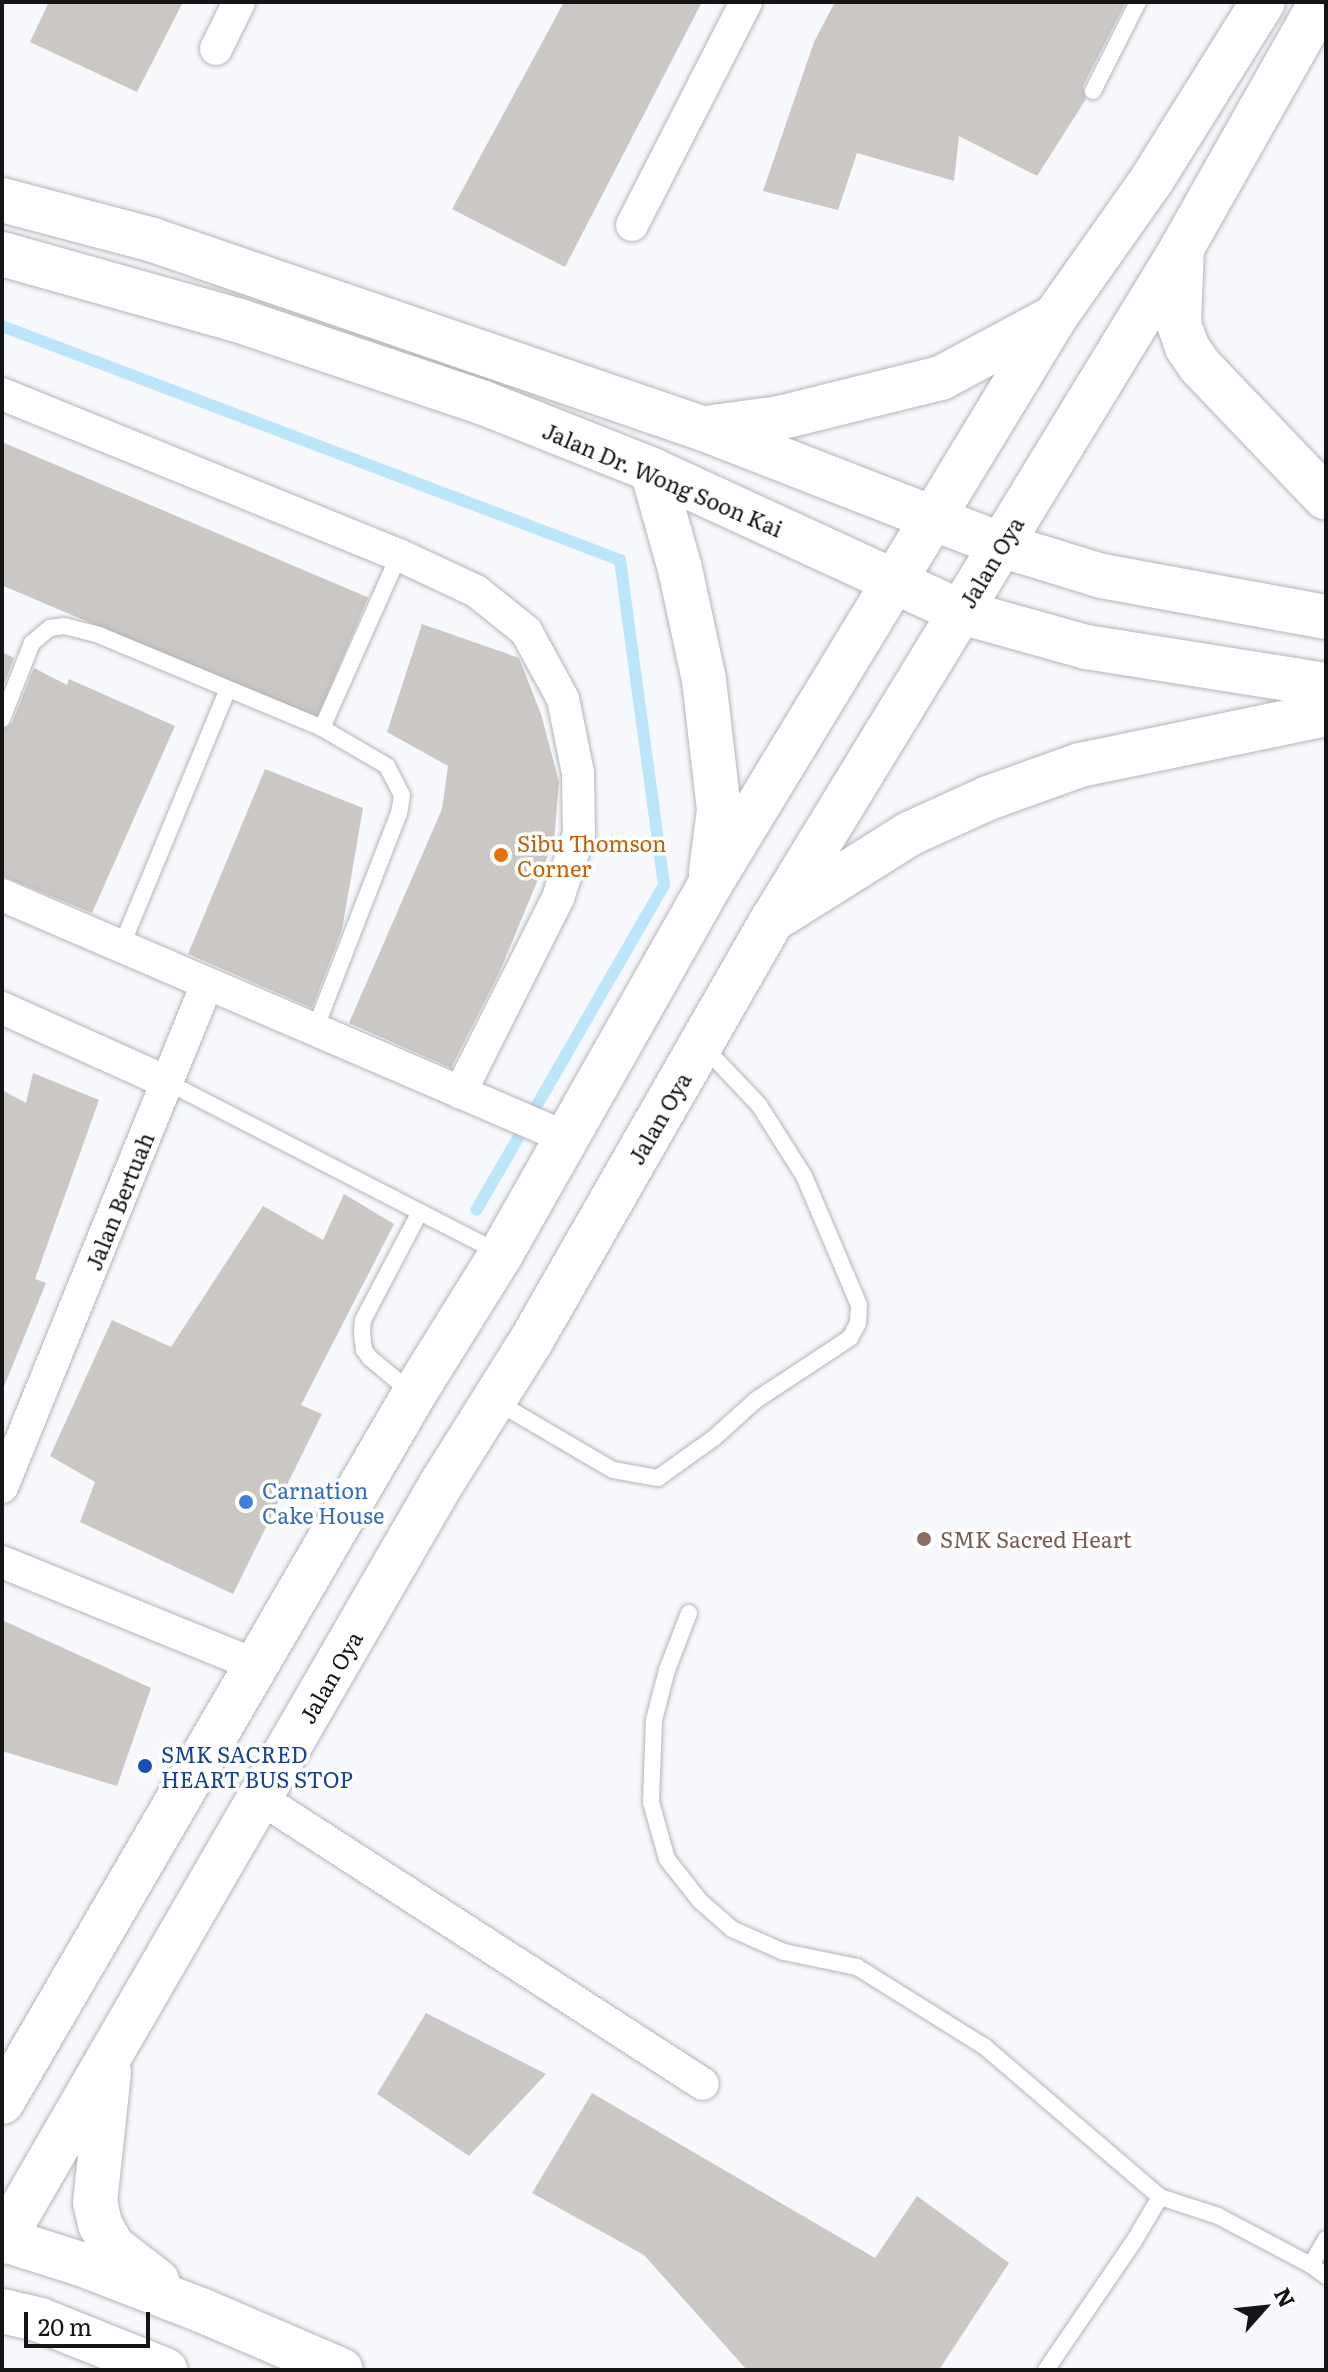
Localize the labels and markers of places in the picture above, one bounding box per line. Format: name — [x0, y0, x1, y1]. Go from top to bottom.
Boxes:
place label: Sibu Thomson Corner — [517, 829, 667, 880]
marker: Sibu Thomson Corner — [492, 846, 510, 864]
place label: Carnation Cake House — [262, 1476, 384, 1528]
marker: Carnation Cake House — [237, 1493, 255, 1511]
place label: SMK Sacred Heart — [940, 1526, 1132, 1552]
marker: SMK Sacred Heart — [915, 1530, 933, 1548]
place label: SMK SACRED HEART BUS STOP — [161, 1740, 353, 1792]
marker: SMK SACRED HEART BUS STOP — [136, 1757, 154, 1775]

